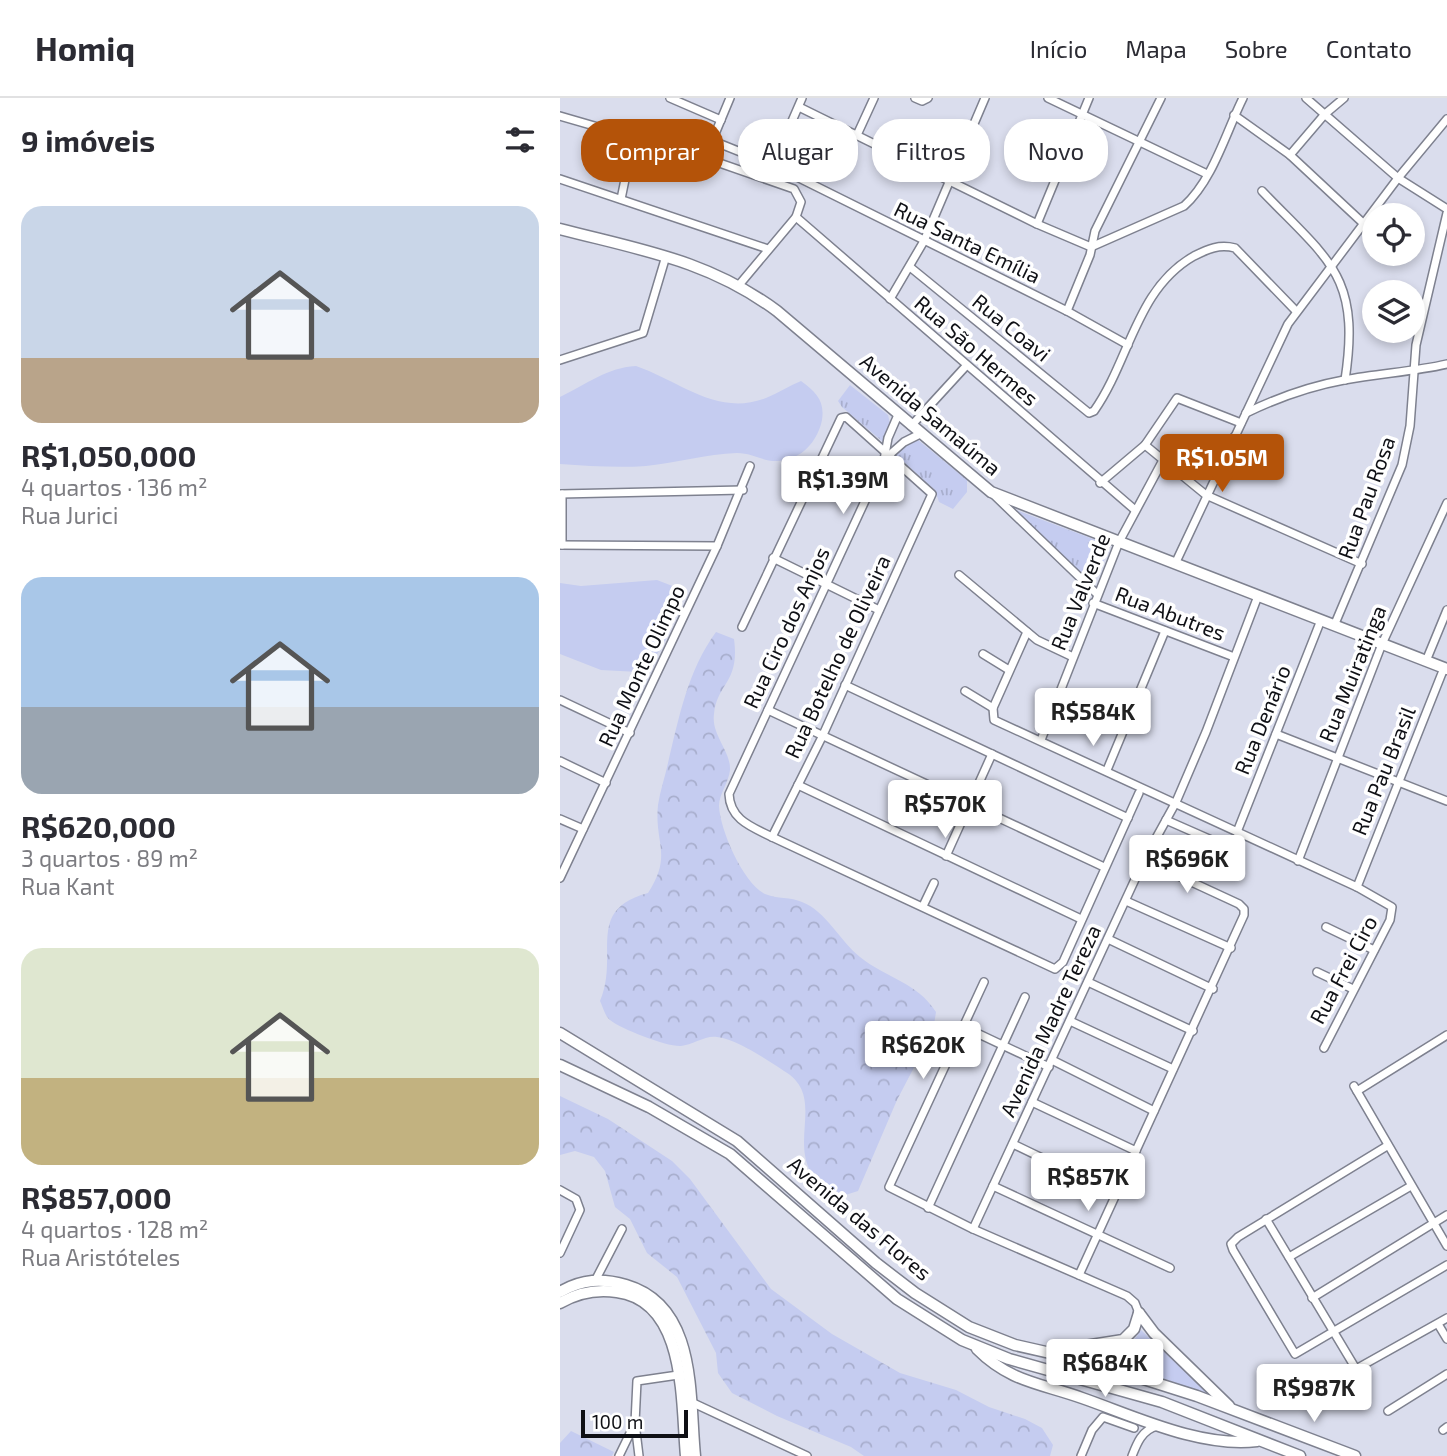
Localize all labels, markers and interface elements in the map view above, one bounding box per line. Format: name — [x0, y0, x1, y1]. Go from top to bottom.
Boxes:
text: Homiq — [35, 28, 135, 68]
text: Início — [1030, 34, 1087, 63]
text: Mapa — [1125, 34, 1187, 63]
text: Sobre — [1225, 34, 1288, 63]
text: Contato — [1326, 34, 1412, 63]
chip: Comprar — [581, 119, 724, 182]
chip: Alugar — [738, 119, 858, 182]
chip: Filtros — [872, 119, 990, 182]
chip: Novo — [1004, 119, 1108, 182]
icon: filters — [501, 121, 539, 159]
text: 9 imóveis — [21, 122, 155, 158]
street label: Rua Santa Emília — [891, 196, 1045, 288]
map controls — [1362, 203, 1425, 343]
button: locate — [1362, 203, 1425, 266]
icon: home — [217, 252, 343, 378]
button: layers — [1362, 280, 1425, 343]
street label: Rua Coavi — [968, 288, 1056, 366]
street label: Rua São Hermes — [910, 290, 1044, 410]
street label: Avenida Samaúma — [856, 348, 1006, 480]
street label: Rua Pau Rosa — [1332, 433, 1399, 562]
pin: R$1.05M — [1157, 434, 1287, 494]
text: R$1,050,000 — [21, 437, 197, 473]
text: R$1.05M — [1176, 443, 1268, 471]
pin: R$1.39M — [778, 456, 908, 516]
text: R$1.39M — [797, 465, 889, 493]
text: 4 quartos · 136 m² — [21, 473, 207, 501]
text: Rua Jurici — [21, 501, 118, 529]
street label: Rua Valverde — [1045, 529, 1114, 654]
street label: Rua Ciro dos Anjos — [737, 543, 835, 712]
street label: Rua Botelho de Oliveira — [779, 551, 895, 762]
street label: Rua Monte Olimpo — [592, 580, 689, 750]
street label: Rua Abutres — [1112, 580, 1229, 645]
street label: Rua Muiratinga — [1313, 601, 1390, 745]
icon: home — [217, 623, 343, 749]
street label: Rua Denário — [1228, 661, 1295, 778]
pin: R$584K — [1036, 688, 1150, 748]
text: R$584K — [1051, 697, 1135, 725]
street label: Rua Pau Brasil — [1345, 702, 1420, 839]
pin: R$570K — [888, 780, 1002, 840]
text: R$570K — [904, 789, 986, 817]
text: R$620,000 — [21, 808, 176, 844]
pin: R$696K — [1130, 836, 1244, 895]
text: 3 quartos · 89 m² — [21, 844, 198, 872]
text: R$696K — [1145, 844, 1229, 872]
text: Rua Kant — [21, 872, 114, 900]
street label: Rua Frei Ciro — [1304, 911, 1382, 1028]
street label: Avenida Madre Tereza — [994, 920, 1105, 1120]
icon: home — [217, 994, 343, 1120]
pin: R$620K — [866, 1021, 980, 1081]
text: R$620K — [881, 1030, 965, 1058]
street label: Avenida das Flores — [783, 1151, 937, 1285]
pin: R$857K — [1031, 1154, 1145, 1213]
text: R$857K — [1047, 1162, 1129, 1190]
text: R$857,000 — [21, 1179, 172, 1215]
text: 4 quartos · 128 m² — [21, 1215, 208, 1243]
text: Rua Aristóteles — [21, 1243, 180, 1271]
pin: R$684K — [1048, 1340, 1162, 1399]
text: R$684K — [1062, 1348, 1148, 1376]
pin: R$987K — [1257, 1364, 1371, 1424]
text: R$987K — [1273, 1373, 1355, 1401]
scale bar — [581, 1407, 688, 1439]
text: 100 m — [592, 1410, 643, 1433]

